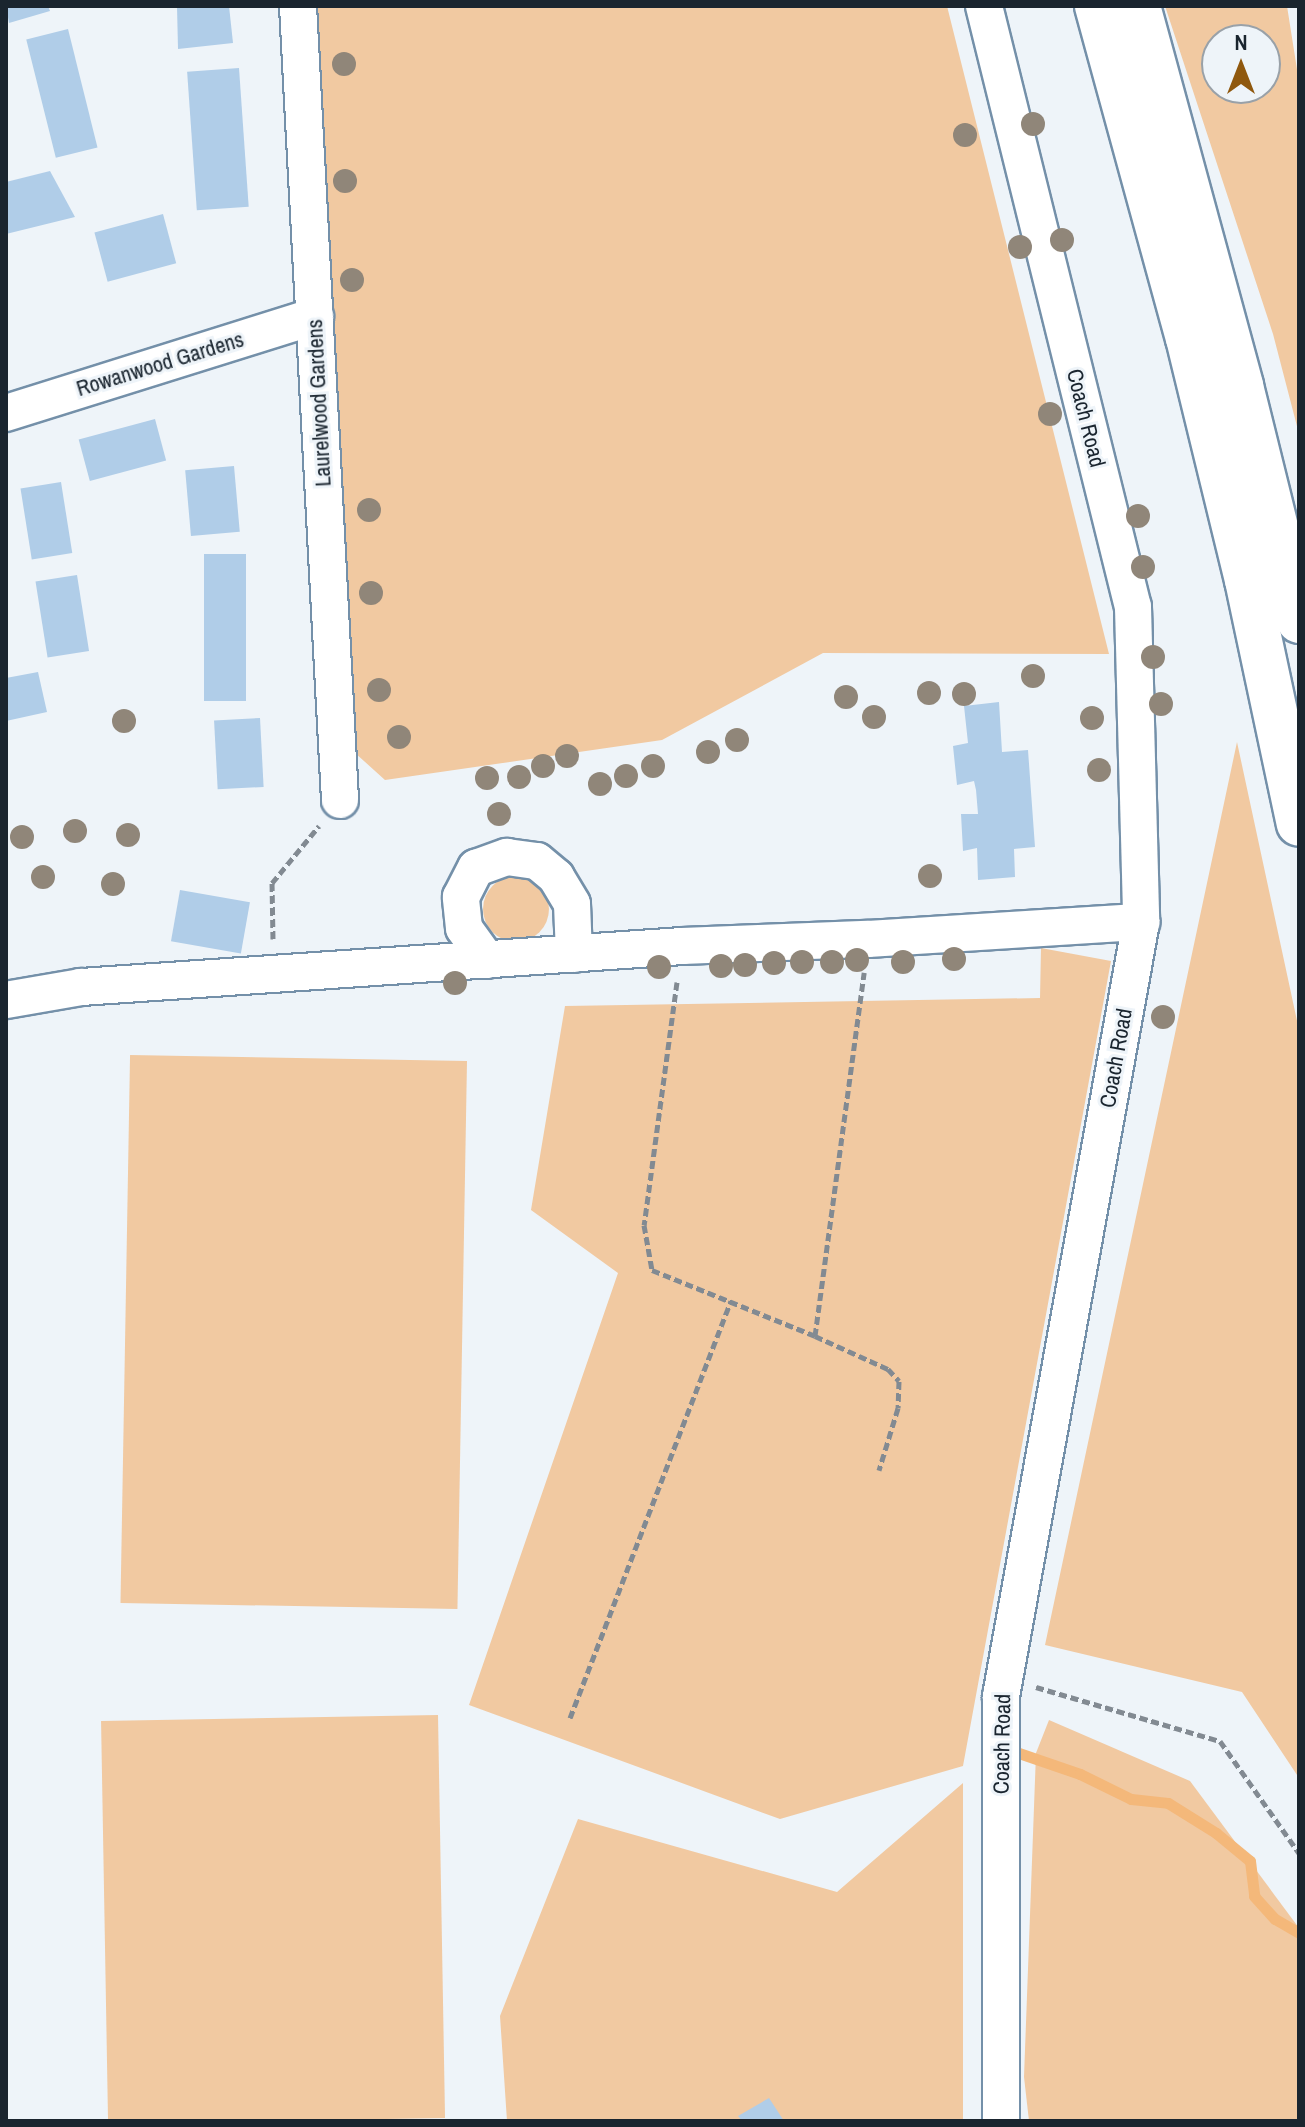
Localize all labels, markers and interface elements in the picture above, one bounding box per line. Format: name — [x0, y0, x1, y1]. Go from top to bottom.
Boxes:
north arrow — [1201, 24, 1281, 104]
text: N — [1234, 27, 1248, 57]
street label: Laurelwood Gardens — [301, 319, 337, 487]
street label: Rowanwood Gardens — [73, 326, 247, 402]
street label: Coach Road — [1061, 366, 1111, 470]
street label: Coach Road — [1094, 1006, 1138, 1110]
street label: Coach Road — [988, 1694, 1016, 1794]

